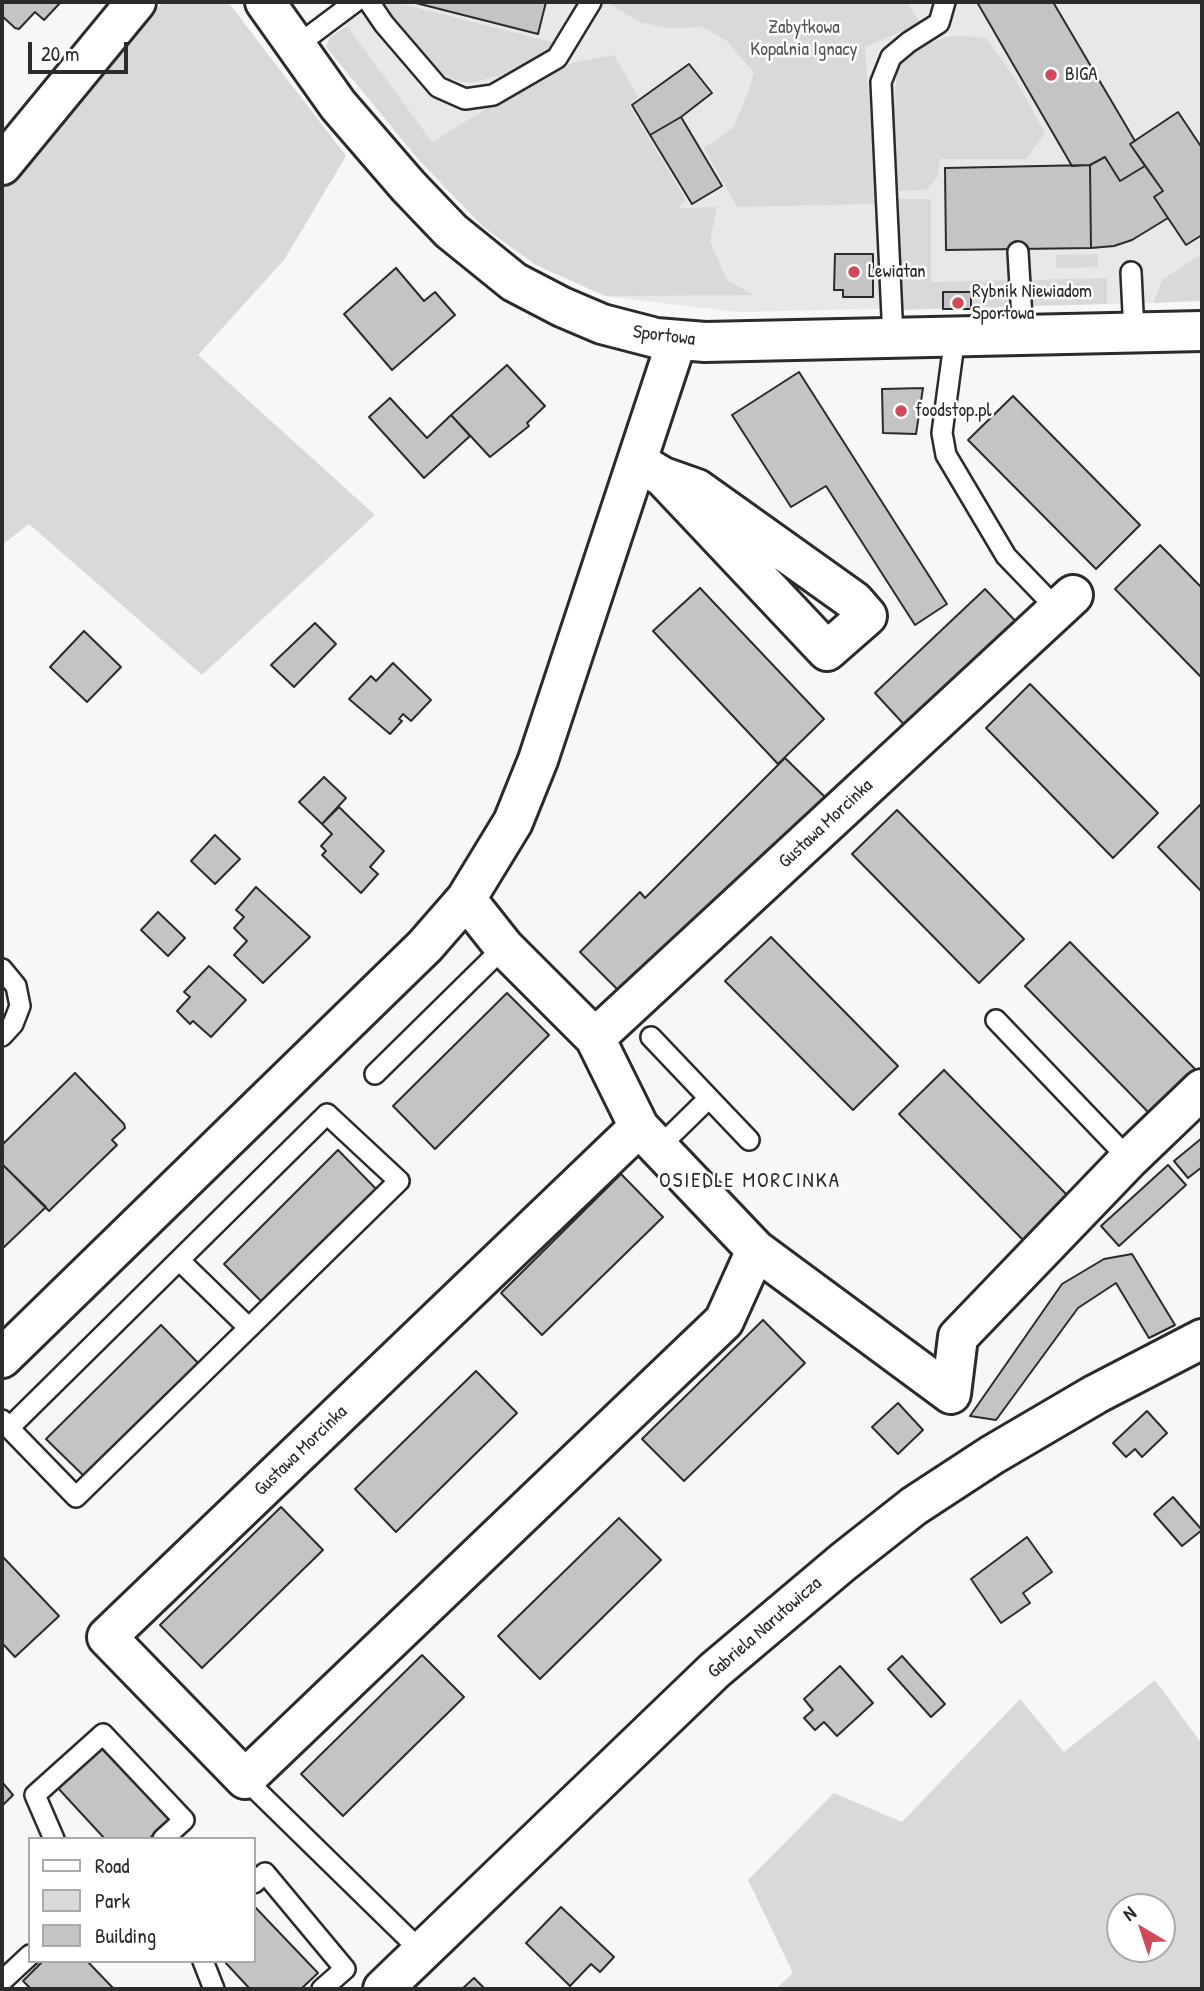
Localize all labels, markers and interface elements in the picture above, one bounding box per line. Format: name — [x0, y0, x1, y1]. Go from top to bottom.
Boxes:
park label: Zabytkowa Kopalnia Ignacy — [750, 17, 858, 61]
scale bar — [32, 28, 131, 72]
text: 20 m — [41, 39, 79, 68]
place label: BIGA — [1065, 64, 1097, 86]
marker: BIGA — [1043, 67, 1059, 83]
place label: Lewiatan — [868, 261, 926, 283]
marker: Lewiatan — [846, 264, 862, 280]
place label: Rybnik Niewiadom Sportowa — [972, 281, 1092, 325]
marker: Rybnik Niewiadom Sportowa — [950, 295, 966, 311]
street label: Sportowa — [632, 321, 696, 351]
place label: foodstop.pl — [915, 400, 991, 422]
marker: foodstop.pl — [893, 403, 909, 419]
street label: Gustawa Morcinka — [774, 775, 878, 873]
district label: OSIEDLE MORCINKA — [661, 1168, 839, 1194]
street label: Gustawa Morcinka — [250, 1401, 352, 1501]
street label: Gabriela Narutowicza — [704, 1572, 826, 1684]
legend — [28, 1837, 256, 1963]
text: Road — [95, 1851, 129, 1880]
text: Park — [95, 1886, 130, 1915]
north arrow — [1106, 1893, 1176, 1963]
text: N — [1117, 1900, 1141, 1927]
text: Building — [95, 1921, 156, 1950]

